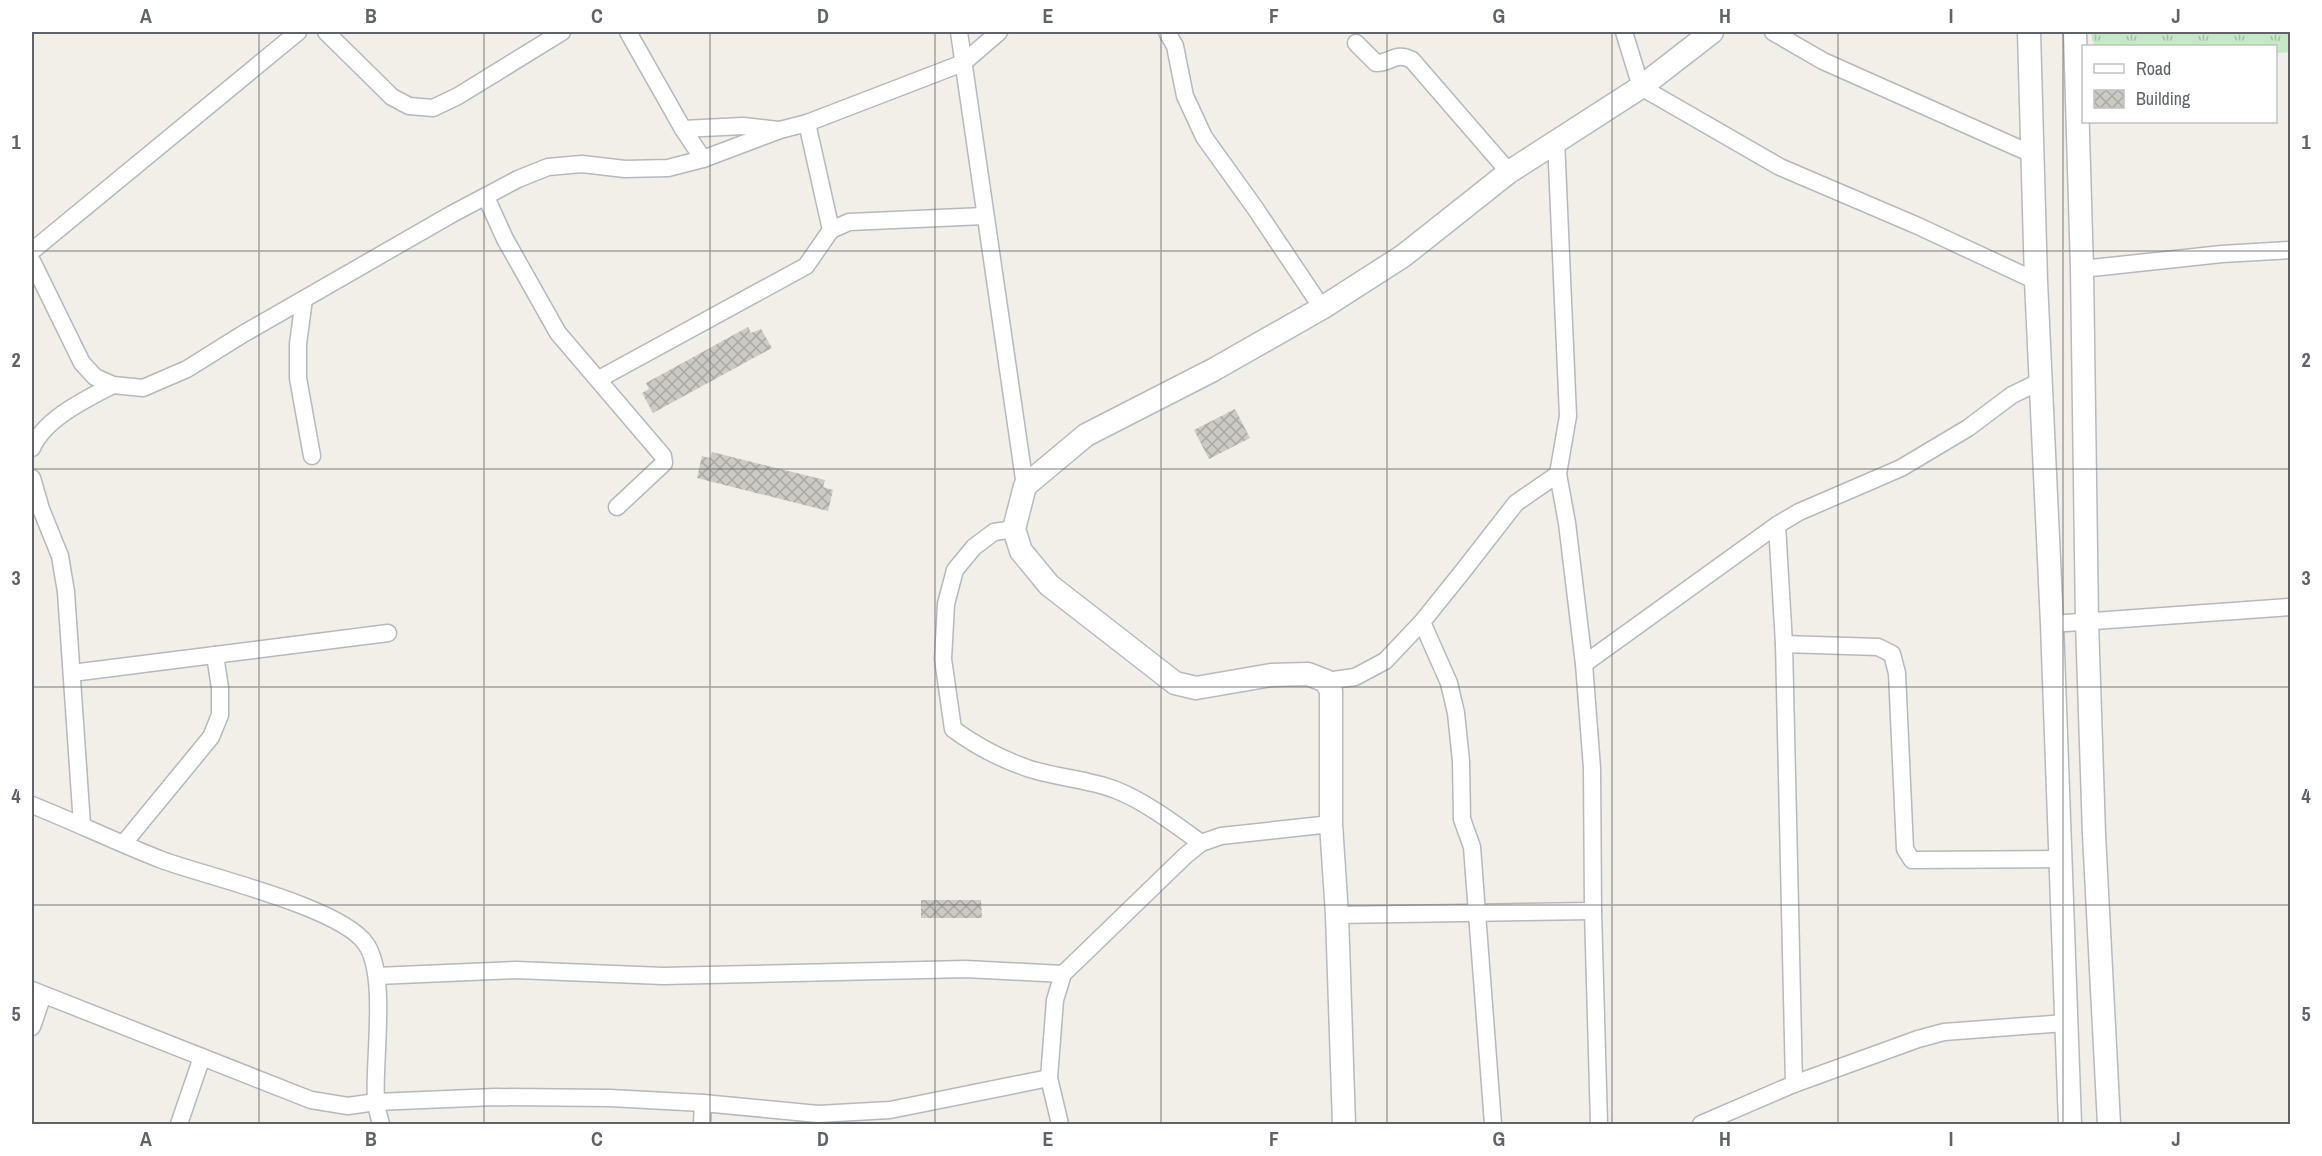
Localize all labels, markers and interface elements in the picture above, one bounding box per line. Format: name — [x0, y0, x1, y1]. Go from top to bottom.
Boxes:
text: A — [140, 2, 152, 29]
text: B — [365, 2, 377, 29]
text: C — [591, 2, 603, 29]
text: D — [817, 2, 829, 29]
text: E — [1043, 2, 1054, 29]
text: F — [1269, 2, 1279, 29]
text: G — [1493, 2, 1505, 29]
text: H — [1719, 2, 1731, 29]
text: I — [1949, 2, 1953, 29]
text: J — [2171, 2, 2181, 29]
legend — [2082, 45, 2277, 123]
text: Road — [2136, 56, 2171, 81]
text: Building — [2136, 86, 2191, 111]
text: 1 — [11, 128, 21, 155]
text: 1 — [2301, 128, 2311, 155]
text: 2 — [11, 346, 21, 373]
text: 2 — [2301, 346, 2311, 373]
text: 3 — [11, 564, 21, 591]
text: 3 — [2301, 564, 2311, 591]
text: 4 — [11, 782, 21, 809]
text: 4 — [2301, 782, 2311, 809]
text: 5 — [11, 1000, 21, 1027]
text: 5 — [2301, 1000, 2311, 1027]
text: A — [140, 1125, 152, 1152]
text: B — [365, 1125, 377, 1152]
text: C — [591, 1125, 603, 1152]
text: D — [817, 1125, 829, 1152]
text: E — [1043, 1125, 1054, 1152]
text: F — [1269, 1125, 1279, 1152]
text: G — [1493, 1125, 1505, 1152]
text: H — [1719, 1125, 1731, 1152]
text: I — [1949, 1125, 1953, 1152]
text: J — [2171, 1125, 2181, 1152]

